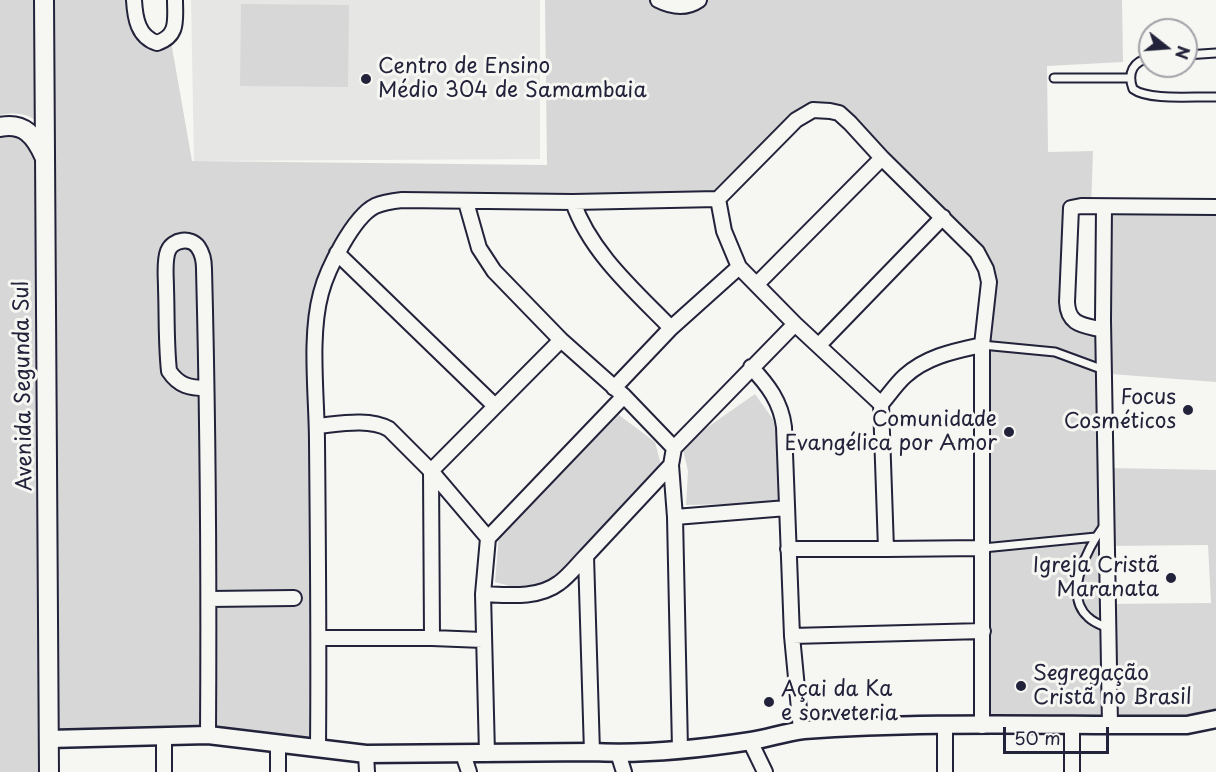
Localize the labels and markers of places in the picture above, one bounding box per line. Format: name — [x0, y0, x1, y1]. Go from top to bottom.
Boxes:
place label: Centro de Ensino Médio 304 de Samambaia — [378, 54, 647, 104]
marker: Centro de Ensino Médio 304 de Samambaia — [359, 72, 373, 86]
place label: Focus Cosméticos — [1064, 385, 1176, 435]
marker: Focus Cosméticos — [1181, 403, 1195, 417]
place label: Comunidade Evangélica por Amor — [785, 407, 997, 457]
marker: Comunidade Evangélica por Amor — [1002, 425, 1016, 439]
place label: Igreja Cristã Maranata — [1033, 553, 1159, 603]
marker: Igreja Cristã Maranata — [1164, 571, 1178, 585]
place label: Segregação Cristã no Brasil — [1033, 661, 1192, 711]
place label: Açai da Ka e sorveteria — [781, 677, 898, 727]
marker: Segregação Cristã no Brasil — [1014, 679, 1028, 693]
marker: Açai da Ka e sorveteria — [762, 695, 776, 709]

